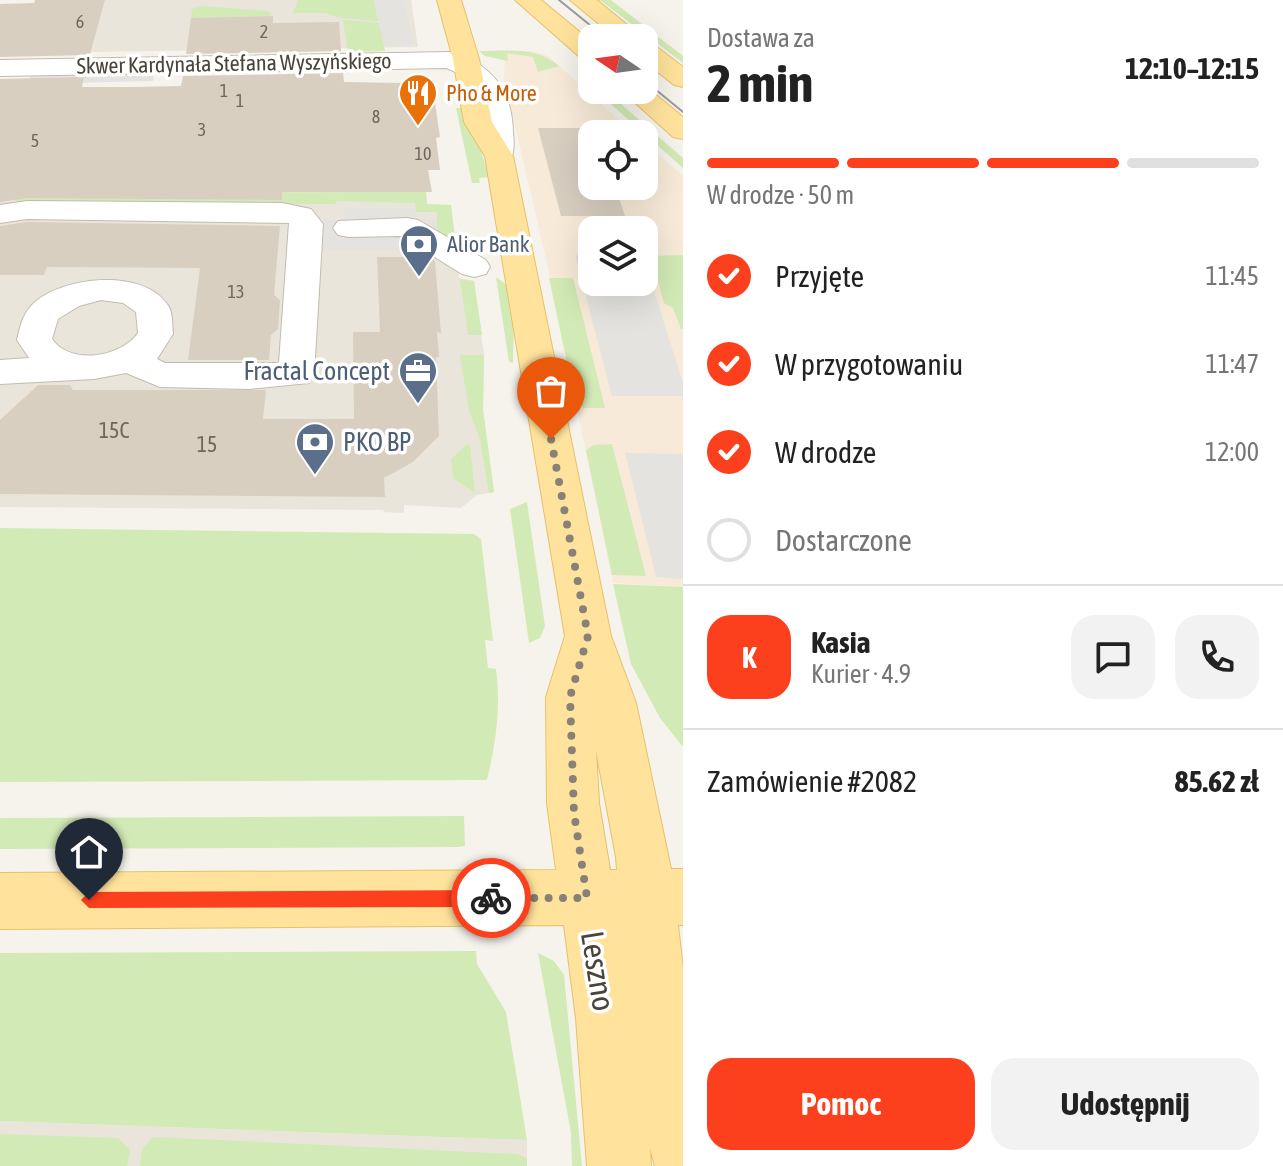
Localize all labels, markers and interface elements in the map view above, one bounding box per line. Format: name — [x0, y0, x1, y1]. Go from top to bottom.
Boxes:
house number: 6 — [76, 11, 84, 32]
house number: 2 — [260, 21, 268, 42]
text: Dostawa za — [707, 23, 815, 53]
north arrow — [578, 24, 658, 104]
map controls — [578, 24, 658, 296]
street label: Skwer Kardynała Stefana Wyszyńskiego — [76, 47, 392, 79]
text: 12:10–12:15 — [1125, 51, 1259, 85]
text: 2 min — [707, 53, 813, 113]
restaurant icon: Pho & More — [397, 72, 439, 127]
house number: 1 — [220, 80, 228, 101]
place label: Pho & More — [446, 80, 537, 106]
house number: 1 — [236, 90, 244, 111]
house number: 8 — [372, 106, 380, 127]
house number: 3 — [198, 119, 206, 140]
button: locate — [578, 120, 658, 200]
house number: 5 — [31, 130, 39, 151]
house number: 10 — [415, 143, 431, 164]
text: W drodze · 50 m — [707, 180, 854, 210]
button: layers — [578, 216, 658, 296]
bank icon: Alior Bank — [398, 223, 440, 278]
place label: Alior Bank — [447, 231, 530, 257]
icon: check — [707, 254, 751, 298]
text: Przyjęte — [775, 259, 864, 293]
text: 11:45 — [1205, 261, 1259, 291]
house number: 13 — [228, 281, 244, 302]
icon: check — [707, 342, 751, 386]
text: W przygotowaniu — [775, 347, 963, 381]
text: 11:47 — [1205, 349, 1259, 379]
office icon: Fractal Concept — [397, 350, 439, 405]
place label: Fractal Concept — [243, 356, 390, 386]
pin — [517, 357, 585, 439]
icon: bag — [529, 369, 573, 413]
house number: 15C — [99, 417, 129, 443]
bank icon: PKO BP — [294, 421, 336, 476]
place label: PKO BP — [343, 427, 412, 457]
icon: check — [707, 430, 751, 474]
house number: 15 — [197, 431, 217, 457]
text: W drodze — [775, 435, 876, 469]
text: 12:00 — [1205, 437, 1259, 467]
text: Dostarczone — [775, 523, 912, 557]
button: chat — [1071, 615, 1155, 699]
button: phone — [1175, 615, 1259, 699]
text: Kasia — [811, 625, 871, 659]
text: K — [742, 640, 756, 674]
text: Kurier · 4.9 — [811, 659, 911, 689]
text: Zamówienie #2082 — [707, 764, 917, 798]
text: 85.62 zł — [1174, 764, 1259, 798]
pin — [55, 818, 123, 900]
icon: home — [67, 830, 111, 874]
courier — [451, 858, 531, 938]
icon: bike — [469, 876, 513, 920]
street label: Leszno — [574, 928, 623, 1013]
button: Pomoc — [707, 1058, 975, 1150]
button: Udostępnij — [991, 1058, 1259, 1150]

